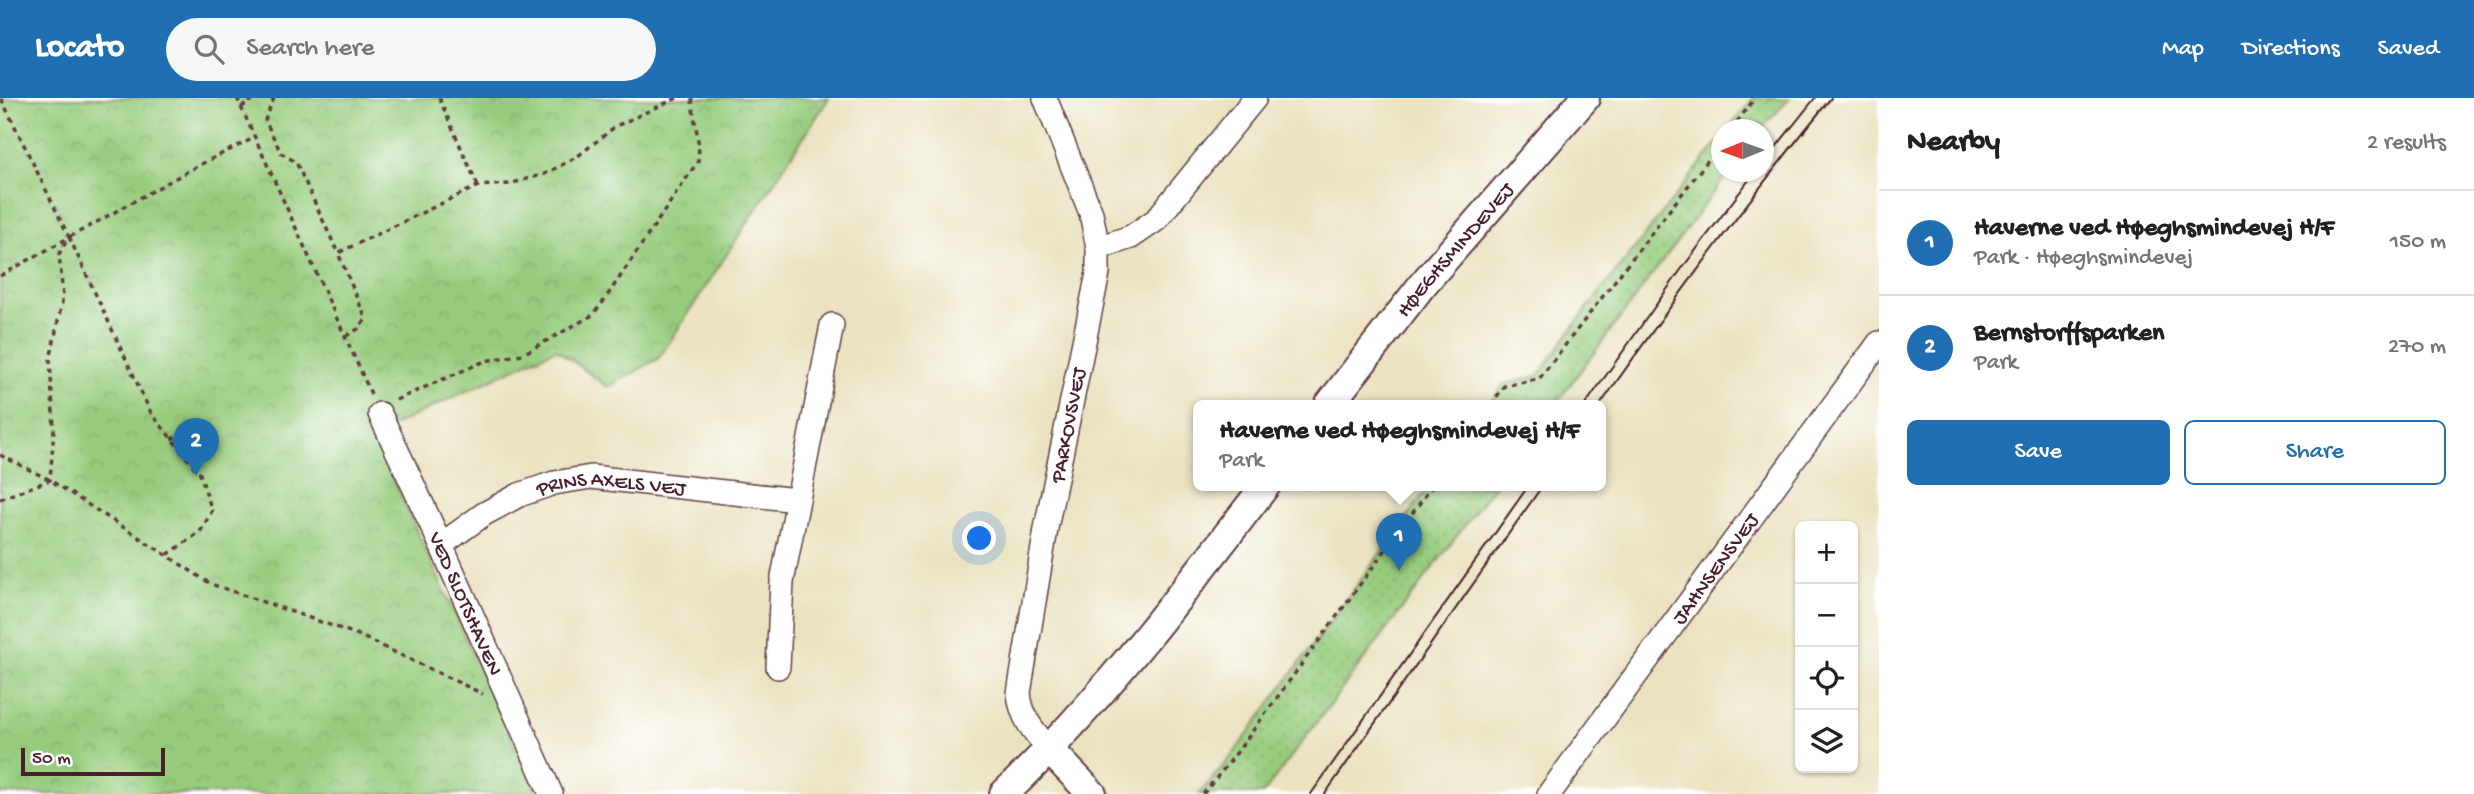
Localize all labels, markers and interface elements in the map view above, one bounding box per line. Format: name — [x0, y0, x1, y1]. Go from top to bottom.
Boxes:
search box — [166, 18, 656, 81]
text: Locato — [35, 30, 124, 68]
icon: search — [190, 30, 228, 68]
text: Search here — [246, 34, 374, 65]
text: Map — [2162, 35, 2204, 64]
text: Directions — [2242, 35, 2340, 64]
text: Saved — [2378, 35, 2439, 64]
north arrow — [1711, 119, 1774, 182]
text: Nearby — [1907, 126, 2000, 161]
text: 2 results — [2367, 130, 2446, 157]
street label: HØEGHSMINDEVEJ — [1393, 179, 1522, 324]
text: Haverne ved Høeghsmindevej H/F — [1974, 214, 2334, 245]
text: 1 — [1925, 229, 1935, 256]
text: 150 m — [2390, 229, 2446, 256]
text: Park · Høeghsmindevej — [1974, 245, 2193, 272]
text: Bernstorffsparken — [1974, 319, 2164, 350]
text: 2 — [1924, 334, 1936, 361]
text: 270 m — [2388, 334, 2446, 361]
text: Park — [1974, 350, 2018, 377]
street label: PARKOVSVEJ — [1047, 365, 1094, 486]
popup — [1193, 400, 1606, 491]
text: Haverne ved Høeghsmindevej H/F — [1220, 417, 1579, 448]
pin: 2 — [173, 418, 219, 476]
button: Save — [1907, 420, 2170, 485]
button: Share — [2184, 420, 2446, 485]
text: Park — [1220, 448, 1263, 475]
street label: PRINS AXELS VEJ — [533, 468, 687, 504]
street label: JAHNSENSVEJ — [1668, 509, 1767, 631]
pin: 1 — [1376, 513, 1422, 571]
your location — [962, 521, 996, 555]
map controls — [1795, 521, 1858, 773]
button: + — [1795, 521, 1858, 584]
street label: VED SLOTSHAVEN — [420, 528, 506, 680]
button: − — [1795, 584, 1858, 647]
button: locate — [1795, 647, 1858, 710]
button: layers — [1795, 710, 1858, 773]
scale bar — [21, 745, 164, 777]
text: 50 m — [32, 748, 71, 771]

